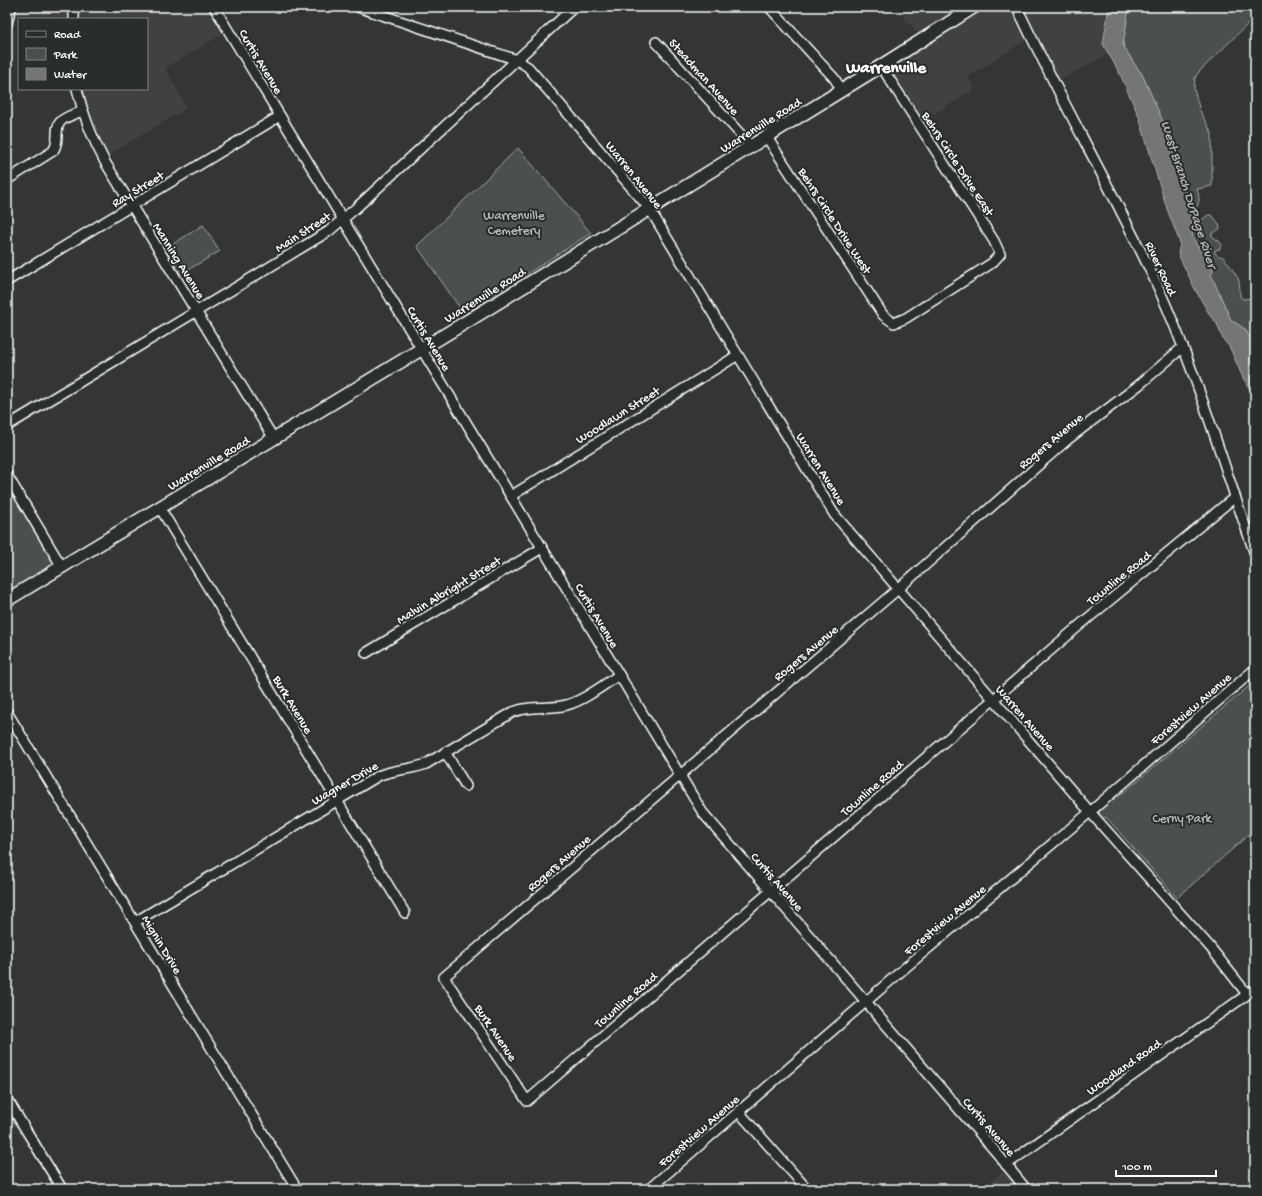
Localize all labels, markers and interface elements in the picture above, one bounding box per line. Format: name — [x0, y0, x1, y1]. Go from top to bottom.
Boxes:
legend — [18, 18, 148, 90]
street label: Curtis Avenue — [235, 27, 285, 98]
text: Road — [54, 29, 81, 43]
street label: Steadman Avenue — [665, 36, 742, 119]
text: Park — [53, 49, 79, 63]
district label: Warrenville — [845, 59, 927, 79]
text: Water — [54, 69, 88, 83]
street label: Warrenville Road — [718, 94, 806, 157]
street label: Behrs Circle Drive East — [917, 109, 997, 221]
water label: West Branch DuPage River — [1156, 119, 1220, 273]
street label: Warren Avenue — [601, 139, 665, 213]
street label: Behrs Circle Drive West — [793, 165, 875, 279]
street label: Ray Street — [109, 168, 169, 212]
street label: Main Street — [273, 209, 335, 257]
park label: Warrenville Cemetery — [483, 209, 545, 239]
street label: Manning Avenue — [148, 220, 207, 302]
street label: River Road — [1141, 240, 1179, 300]
street label: Warrenville Road — [442, 264, 530, 327]
street label: Curtis Avenue — [403, 304, 453, 375]
street label: Woodlawn Street — [574, 383, 665, 448]
street label: Rogers Avenue — [1016, 411, 1087, 473]
street label: Warren Avenue — [792, 430, 848, 509]
street label: Warrenville Road — [166, 433, 254, 494]
street label: Townline Road — [1084, 548, 1156, 610]
street label: Malvin Albright Street — [394, 553, 506, 628]
street label: Curtis Avenue — [571, 581, 621, 652]
street label: Rogers Avenue — [771, 623, 842, 685]
street label: Forestview Avenue — [1147, 670, 1235, 750]
street label: Burk Avenue — [268, 673, 315, 737]
street label: Warren Avenue — [991, 683, 1057, 755]
street label: Townline Road — [838, 757, 908, 821]
street label: Wagner Drive — [309, 759, 382, 809]
park label: Cerny Park — [1153, 812, 1213, 827]
street label: Rogers Avenue — [525, 832, 595, 896]
street label: Curtis Avenue — [747, 850, 806, 915]
street label: Forestview Avenue — [901, 882, 990, 960]
street label: Mignin Drive — [137, 913, 184, 978]
street label: Townline Road — [592, 969, 662, 1033]
street label: Burk Avenue — [470, 1001, 520, 1065]
street label: Woodland Road — [1084, 1036, 1166, 1099]
street label: Forestview Avenue — [655, 1092, 743, 1172]
street label: Curtis Avenue — [959, 1095, 1018, 1160]
scale bar — [1116, 1152, 1216, 1178]
text: 100 m — [1121, 1161, 1152, 1175]

